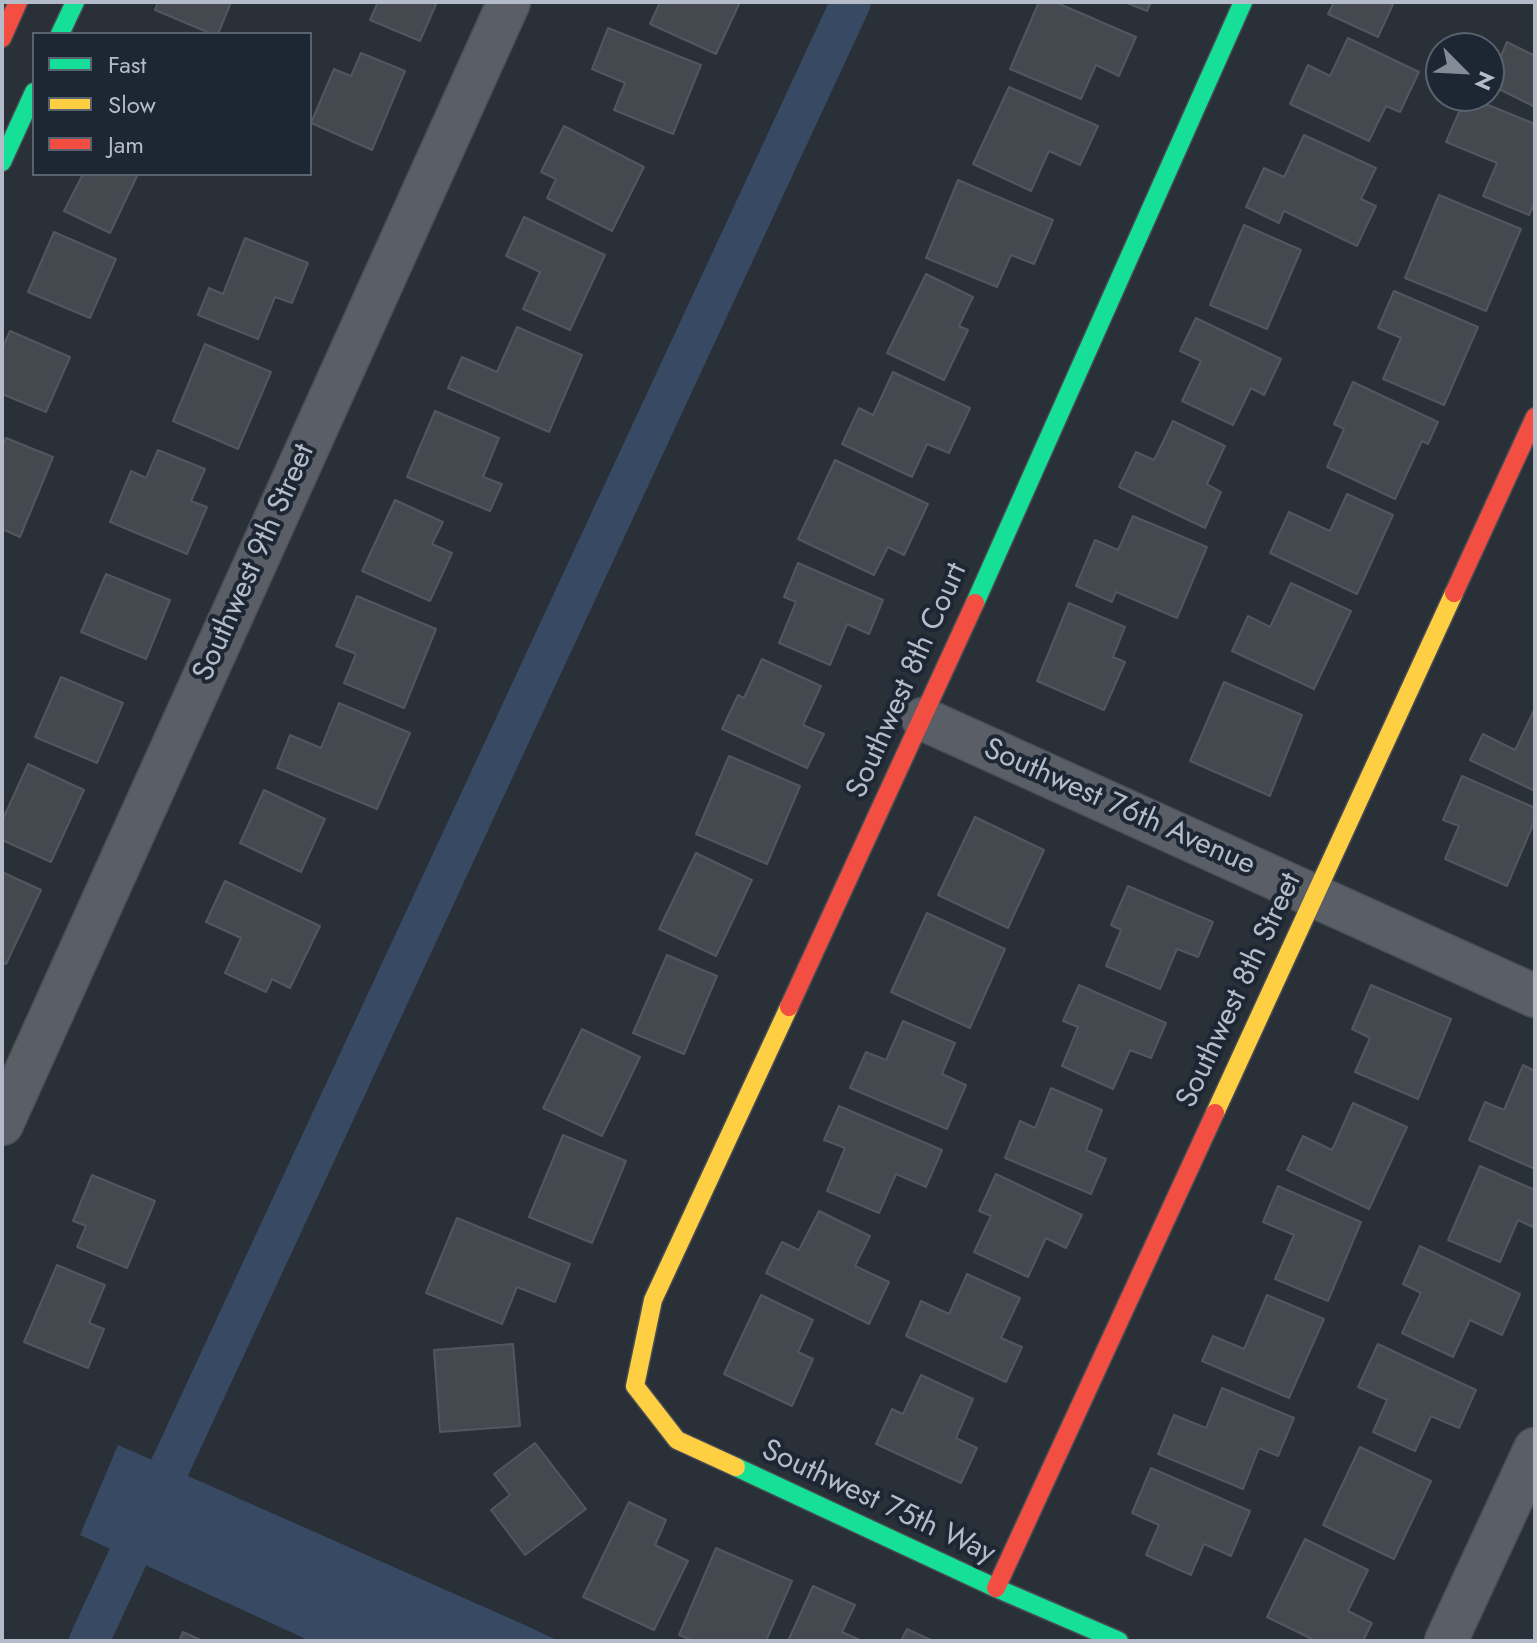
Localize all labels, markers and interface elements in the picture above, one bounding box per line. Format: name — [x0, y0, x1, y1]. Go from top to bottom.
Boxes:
legend — [32, 32, 312, 176]
north arrow — [1425, 32, 1505, 112]
text: Fast — [108, 47, 146, 82]
text: N — [1467, 66, 1503, 95]
text: Slow — [108, 87, 156, 122]
text: Jam — [108, 127, 144, 162]
street label: Southwest 9th Street — [187, 439, 323, 687]
street label: Southwest 8th Court — [840, 558, 976, 804]
street label: Southwest 76th Avenue — [978, 732, 1260, 884]
street label: Southwest 8th Street — [1170, 868, 1310, 1114]
street label: Southwest 75th Way — [755, 1433, 1001, 1573]

